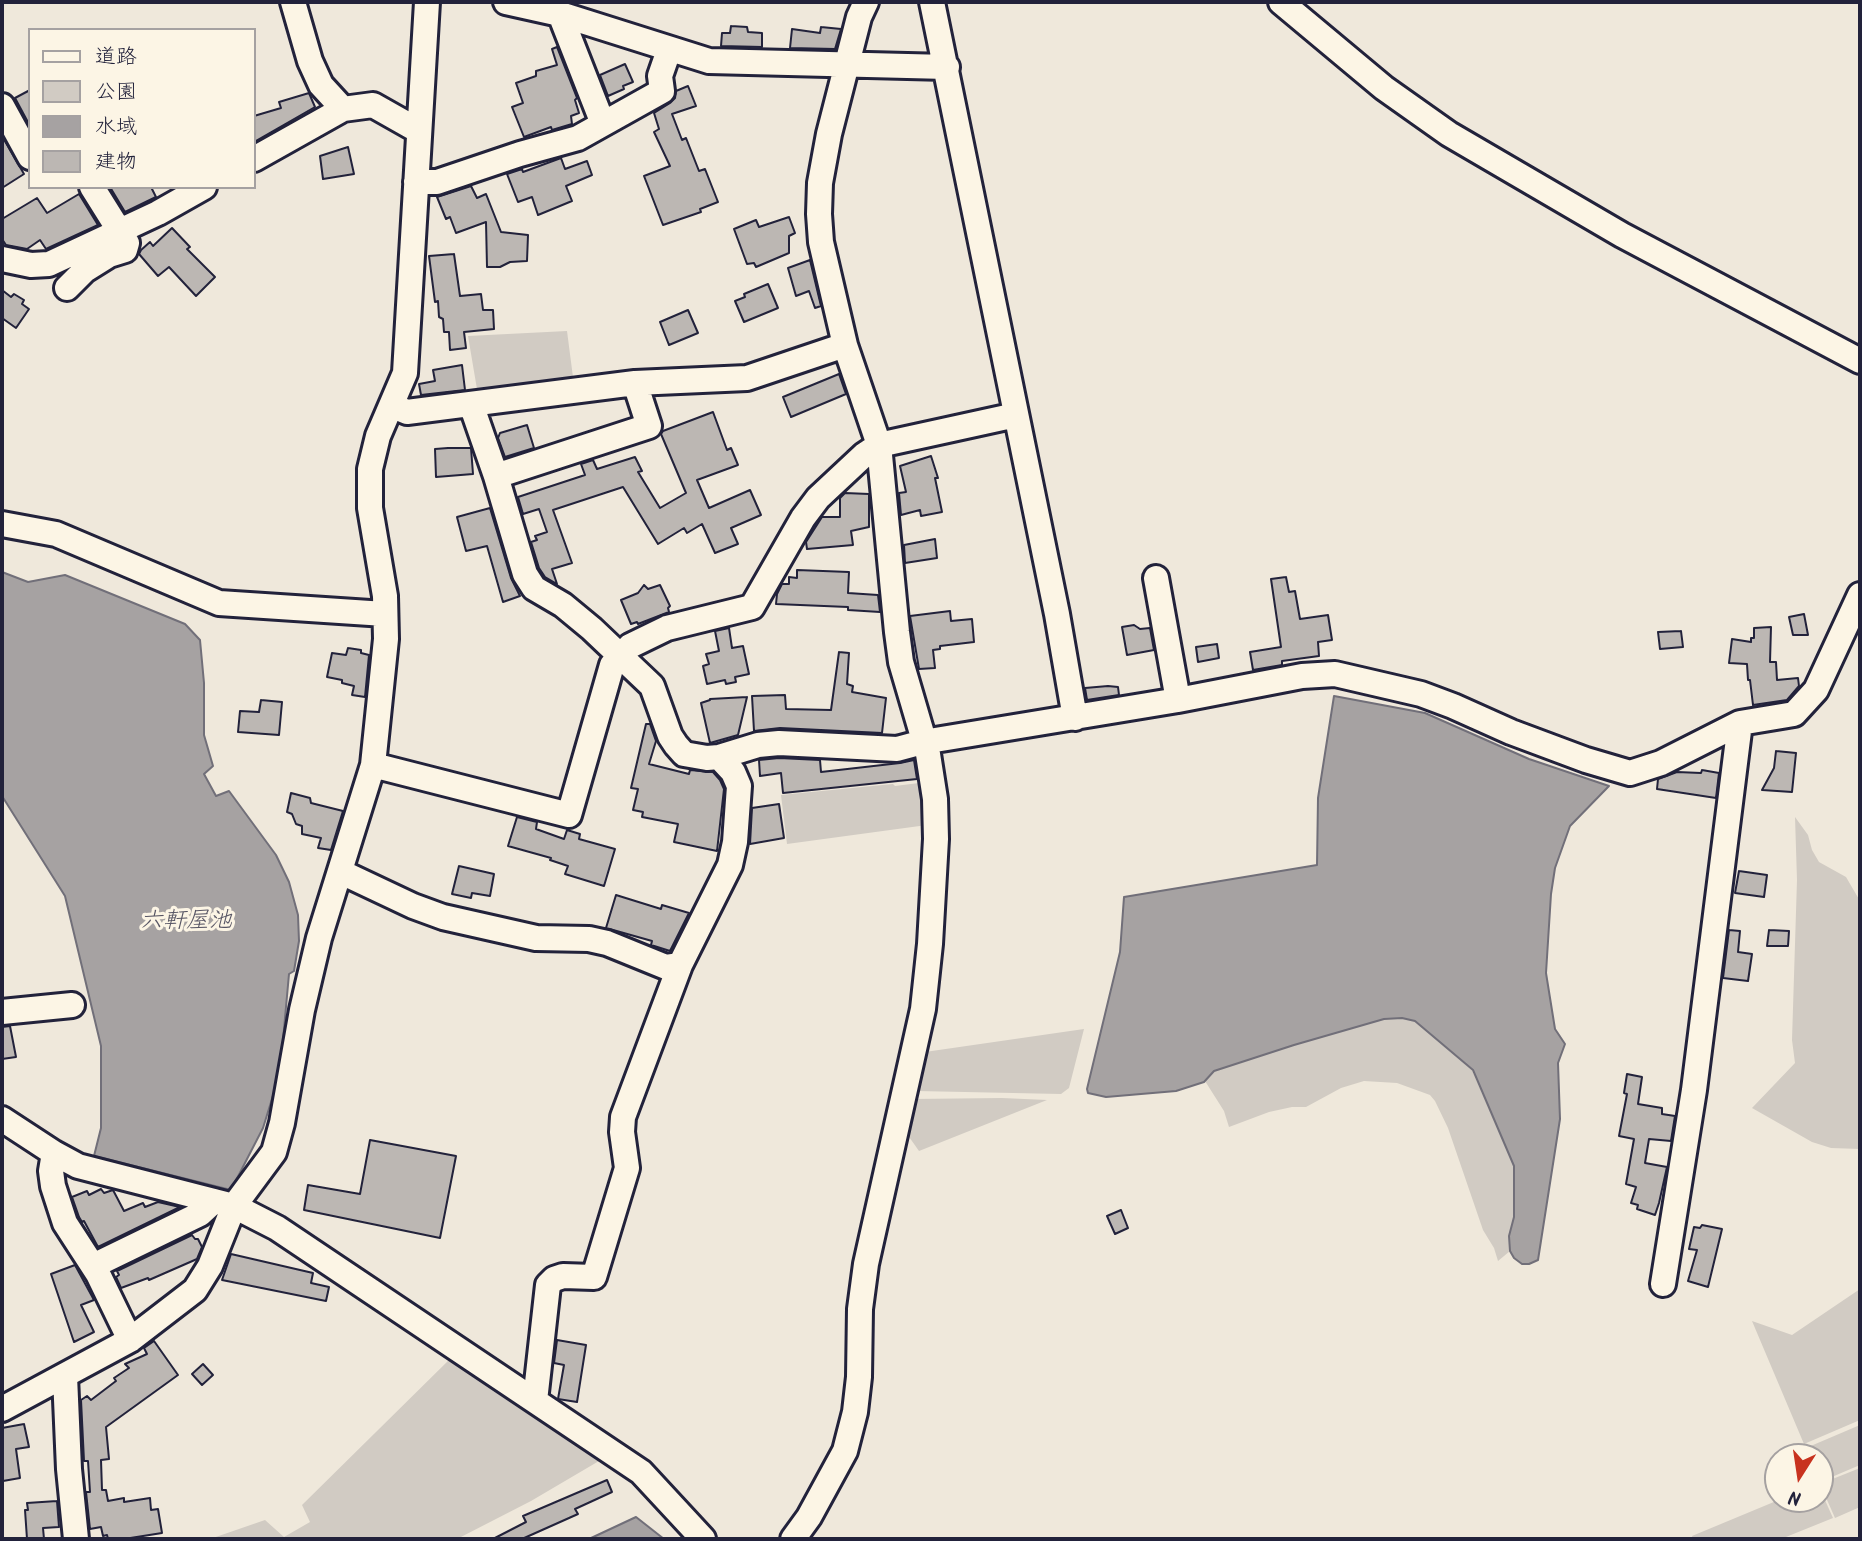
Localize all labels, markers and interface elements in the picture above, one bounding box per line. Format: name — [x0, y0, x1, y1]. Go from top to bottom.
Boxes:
legend — [28, 28, 256, 189]
text: 道路 — [95, 41, 137, 74]
text: 公園 — [95, 76, 137, 109]
text: 水域 — [95, 111, 137, 144]
text: 建物 — [95, 146, 137, 179]
water label: 六軒屋池 — [140, 909, 232, 937]
north arrow — [1764, 1443, 1834, 1513]
text: N — [1786, 1481, 1804, 1513]

